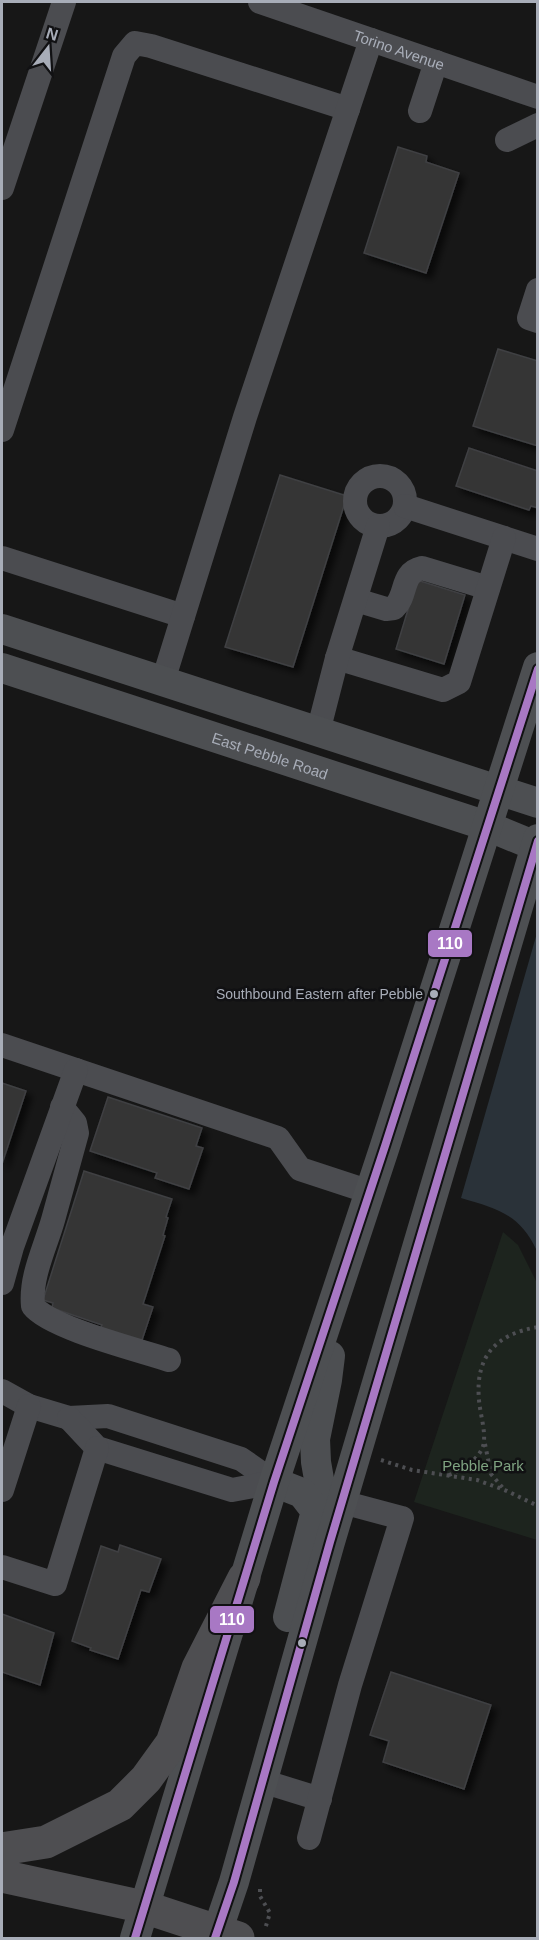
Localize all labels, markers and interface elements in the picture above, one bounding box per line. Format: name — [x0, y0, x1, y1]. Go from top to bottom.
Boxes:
north arrow — [18, 18, 78, 78]
text: N — [44, 24, 60, 44]
street label: Torino Avenue — [351, 26, 447, 73]
street label: East Pebble Road — [210, 729, 330, 782]
line badge: 110 — [427, 929, 473, 958]
text: 110 — [437, 935, 463, 952]
place label: Southbound Eastern after Pebble — [216, 986, 423, 1002]
marker: Southbound Eastern after Pebble — [428, 988, 440, 1000]
park label: Pebble Park — [442, 1457, 524, 1474]
line badge: 110 — [209, 1605, 255, 1634]
text: 110 — [219, 1611, 245, 1628]
unlabelled marker — [296, 1637, 308, 1649]

